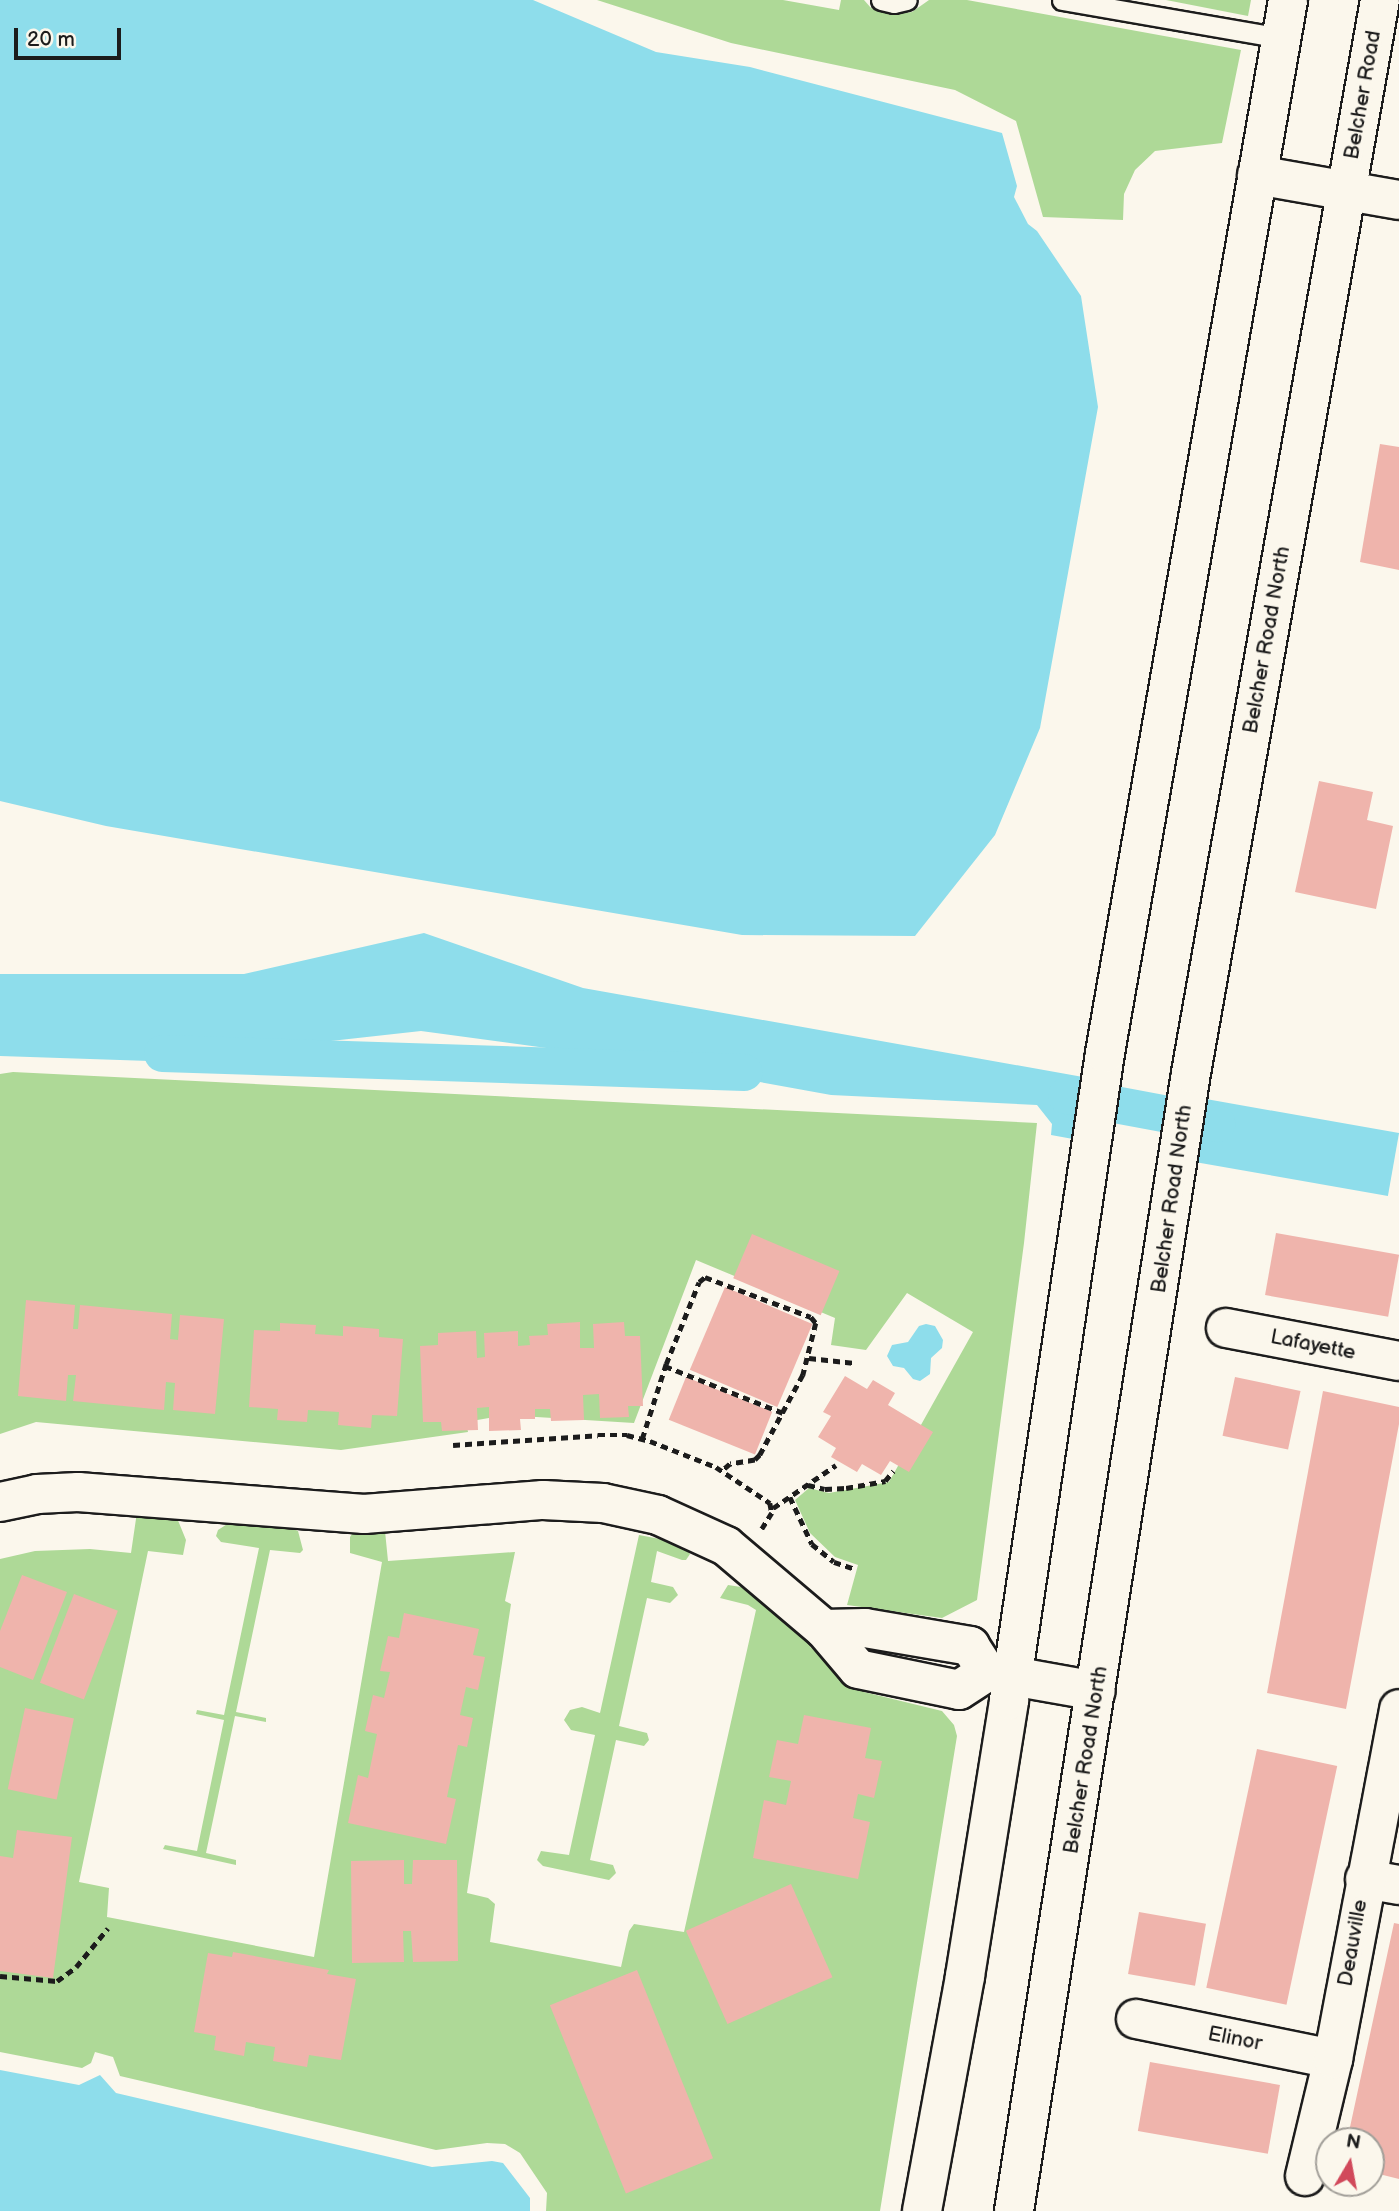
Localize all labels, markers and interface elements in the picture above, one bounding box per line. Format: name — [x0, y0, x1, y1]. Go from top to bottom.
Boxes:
scale bar — [18, 14, 124, 58]
text: 20 m — [27, 27, 75, 52]
street label: Belcher Road — [1339, 28, 1387, 162]
street label: Belcher Road North — [1238, 544, 1296, 736]
street label: Belcher Road North — [1146, 1103, 1198, 1295]
street label: Lafayette — [1268, 1324, 1358, 1366]
street label: Belcher Road North — [1059, 1664, 1113, 1856]
street label: Deauville — [1333, 1898, 1373, 1988]
street label: Elinor — [1206, 2021, 1264, 2057]
north arrow — [1315, 2127, 1385, 2197]
text: N — [1344, 2130, 1362, 2155]

